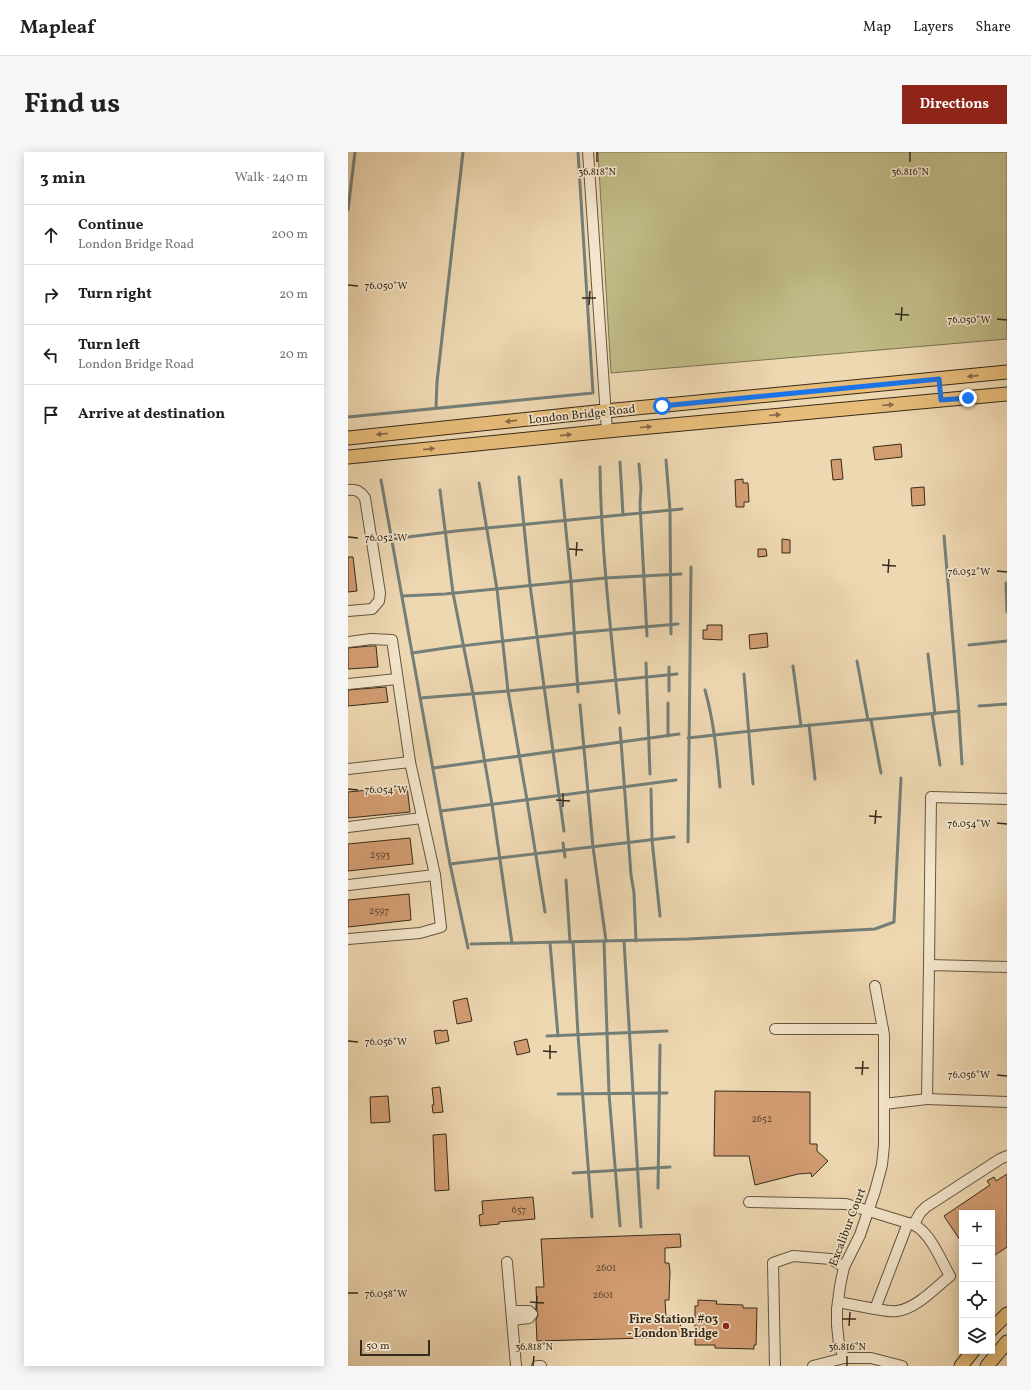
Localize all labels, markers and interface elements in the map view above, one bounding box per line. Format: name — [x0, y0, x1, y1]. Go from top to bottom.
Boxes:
text: Mapleaf — [20, 15, 95, 41]
text: Map — [863, 18, 891, 37]
text: Layers — [913, 18, 953, 37]
text: Share — [975, 18, 1011, 37]
text: Find us — [24, 85, 120, 124]
button: Directions — [902, 85, 1007, 124]
text: 36.818°N — [578, 165, 616, 179]
text: 36.816°N — [891, 165, 929, 179]
text: 3 min — [40, 167, 86, 190]
text: Walk · 240 m — [235, 169, 308, 187]
text: Continue — [78, 215, 143, 236]
icon: ahead — [40, 224, 62, 246]
text: 200 m — [271, 226, 308, 244]
text: London Bridge Road — [78, 236, 194, 254]
text: 76.050°W — [365, 279, 407, 293]
icon: right — [40, 284, 62, 306]
text: Turn right — [78, 284, 152, 305]
text: 20 m — [279, 286, 308, 304]
text: 76.050°W — [948, 313, 990, 327]
text: Turn left — [78, 335, 140, 356]
icon: left — [40, 344, 62, 366]
text: 20 m — [279, 346, 308, 364]
text: London Bridge Road — [78, 356, 194, 374]
one-way arrow — [967, 372, 979, 379]
route end — [959, 389, 977, 407]
route start — [653, 397, 671, 415]
street label: London Bridge Road — [528, 401, 636, 429]
one-way arrow — [882, 402, 894, 408]
icon: arrive — [40, 404, 62, 426]
text: Arrive at destination — [78, 404, 225, 425]
one-way arrow — [769, 412, 781, 419]
one-way arrow — [505, 418, 517, 424]
one-way arrow — [640, 424, 652, 431]
one-way arrow — [376, 431, 388, 438]
one-way arrow — [560, 432, 572, 438]
one-way arrow — [423, 445, 435, 452]
text: 76.052°W — [365, 531, 407, 545]
text: 76.052°W — [948, 565, 990, 579]
text: 76.054°W — [365, 783, 407, 797]
text: 76.054°W — [948, 817, 990, 831]
house number: 2593 — [370, 848, 390, 862]
house number: 2597 — [369, 904, 389, 918]
text: 76.056°W — [365, 1035, 407, 1049]
text: 76.056°W — [948, 1068, 990, 1082]
house number: 2652 — [752, 1112, 772, 1126]
street label: Excalibur Court — [826, 1186, 870, 1269]
house number: 657 — [512, 1203, 527, 1217]
map controls — [959, 1210, 995, 1354]
button: + — [959, 1210, 995, 1246]
button: − — [959, 1246, 995, 1282]
house number: 2601 — [596, 1261, 616, 1275]
button: locate — [959, 1282, 995, 1318]
text: 76.058°W — [365, 1287, 407, 1301]
house number: 2601 — [593, 1288, 613, 1302]
place label: Fire Station #03 - London Bridge — [627, 1312, 718, 1342]
button: layers — [959, 1318, 995, 1354]
marker: Fire Station #03 - London Bridge — [721, 1321, 731, 1331]
scale bar — [360, 1338, 430, 1357]
text: 50 m — [366, 1339, 390, 1354]
text: 36.818°N — [515, 1340, 553, 1354]
text: 36.816°N — [828, 1340, 866, 1354]

